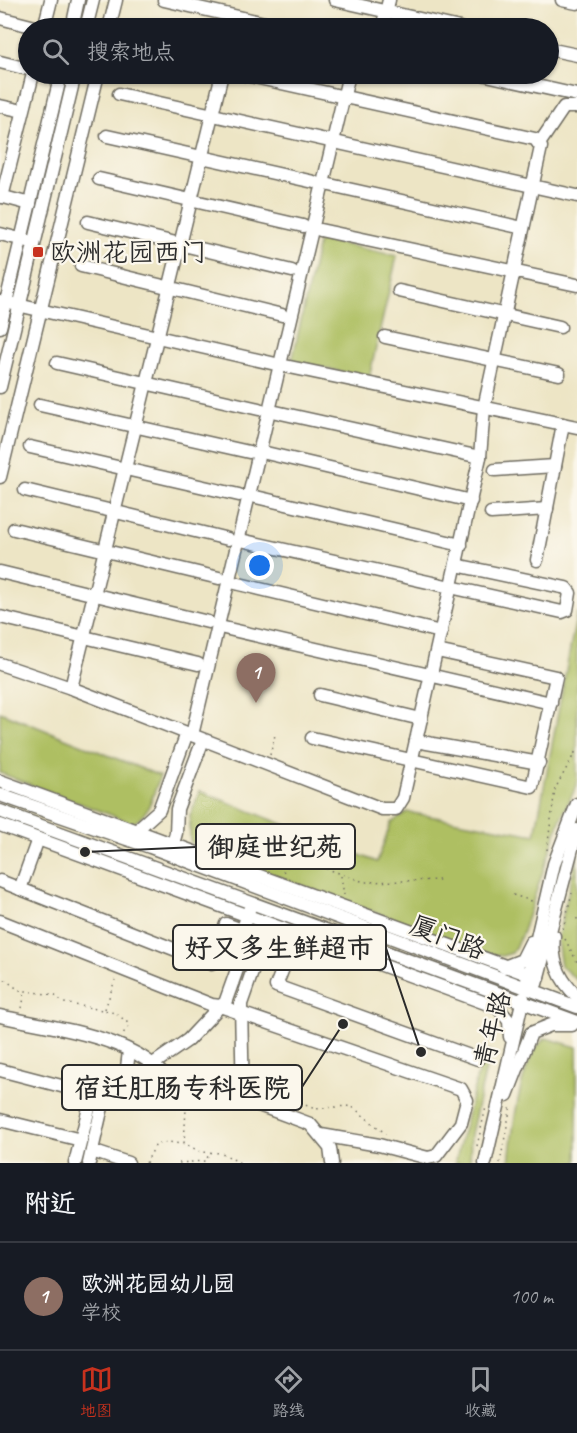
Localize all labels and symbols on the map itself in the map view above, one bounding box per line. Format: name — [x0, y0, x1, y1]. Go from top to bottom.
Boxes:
place label: 欧洲花园西门 — [50, 236, 206, 269]
marker: 欧洲花园西门 — [31, 245, 45, 259]
your location — [245, 551, 274, 580]
pin: 1 — [236, 654, 276, 703]
callout: 御庭世纪苑 — [196, 824, 355, 869]
text: 御庭世纪苑 — [208, 830, 343, 864]
street label: 厦门路 — [405, 908, 490, 967]
callout: 好又多生鲜超市 — [173, 925, 386, 970]
text: 好又多生鲜超市 — [185, 931, 374, 965]
street label: 青年路 — [467, 987, 518, 1071]
callout: 宿迁肛肠专科医院 — [62, 1065, 302, 1110]
text: 宿迁肛肠专科医院 — [74, 1071, 290, 1105]

